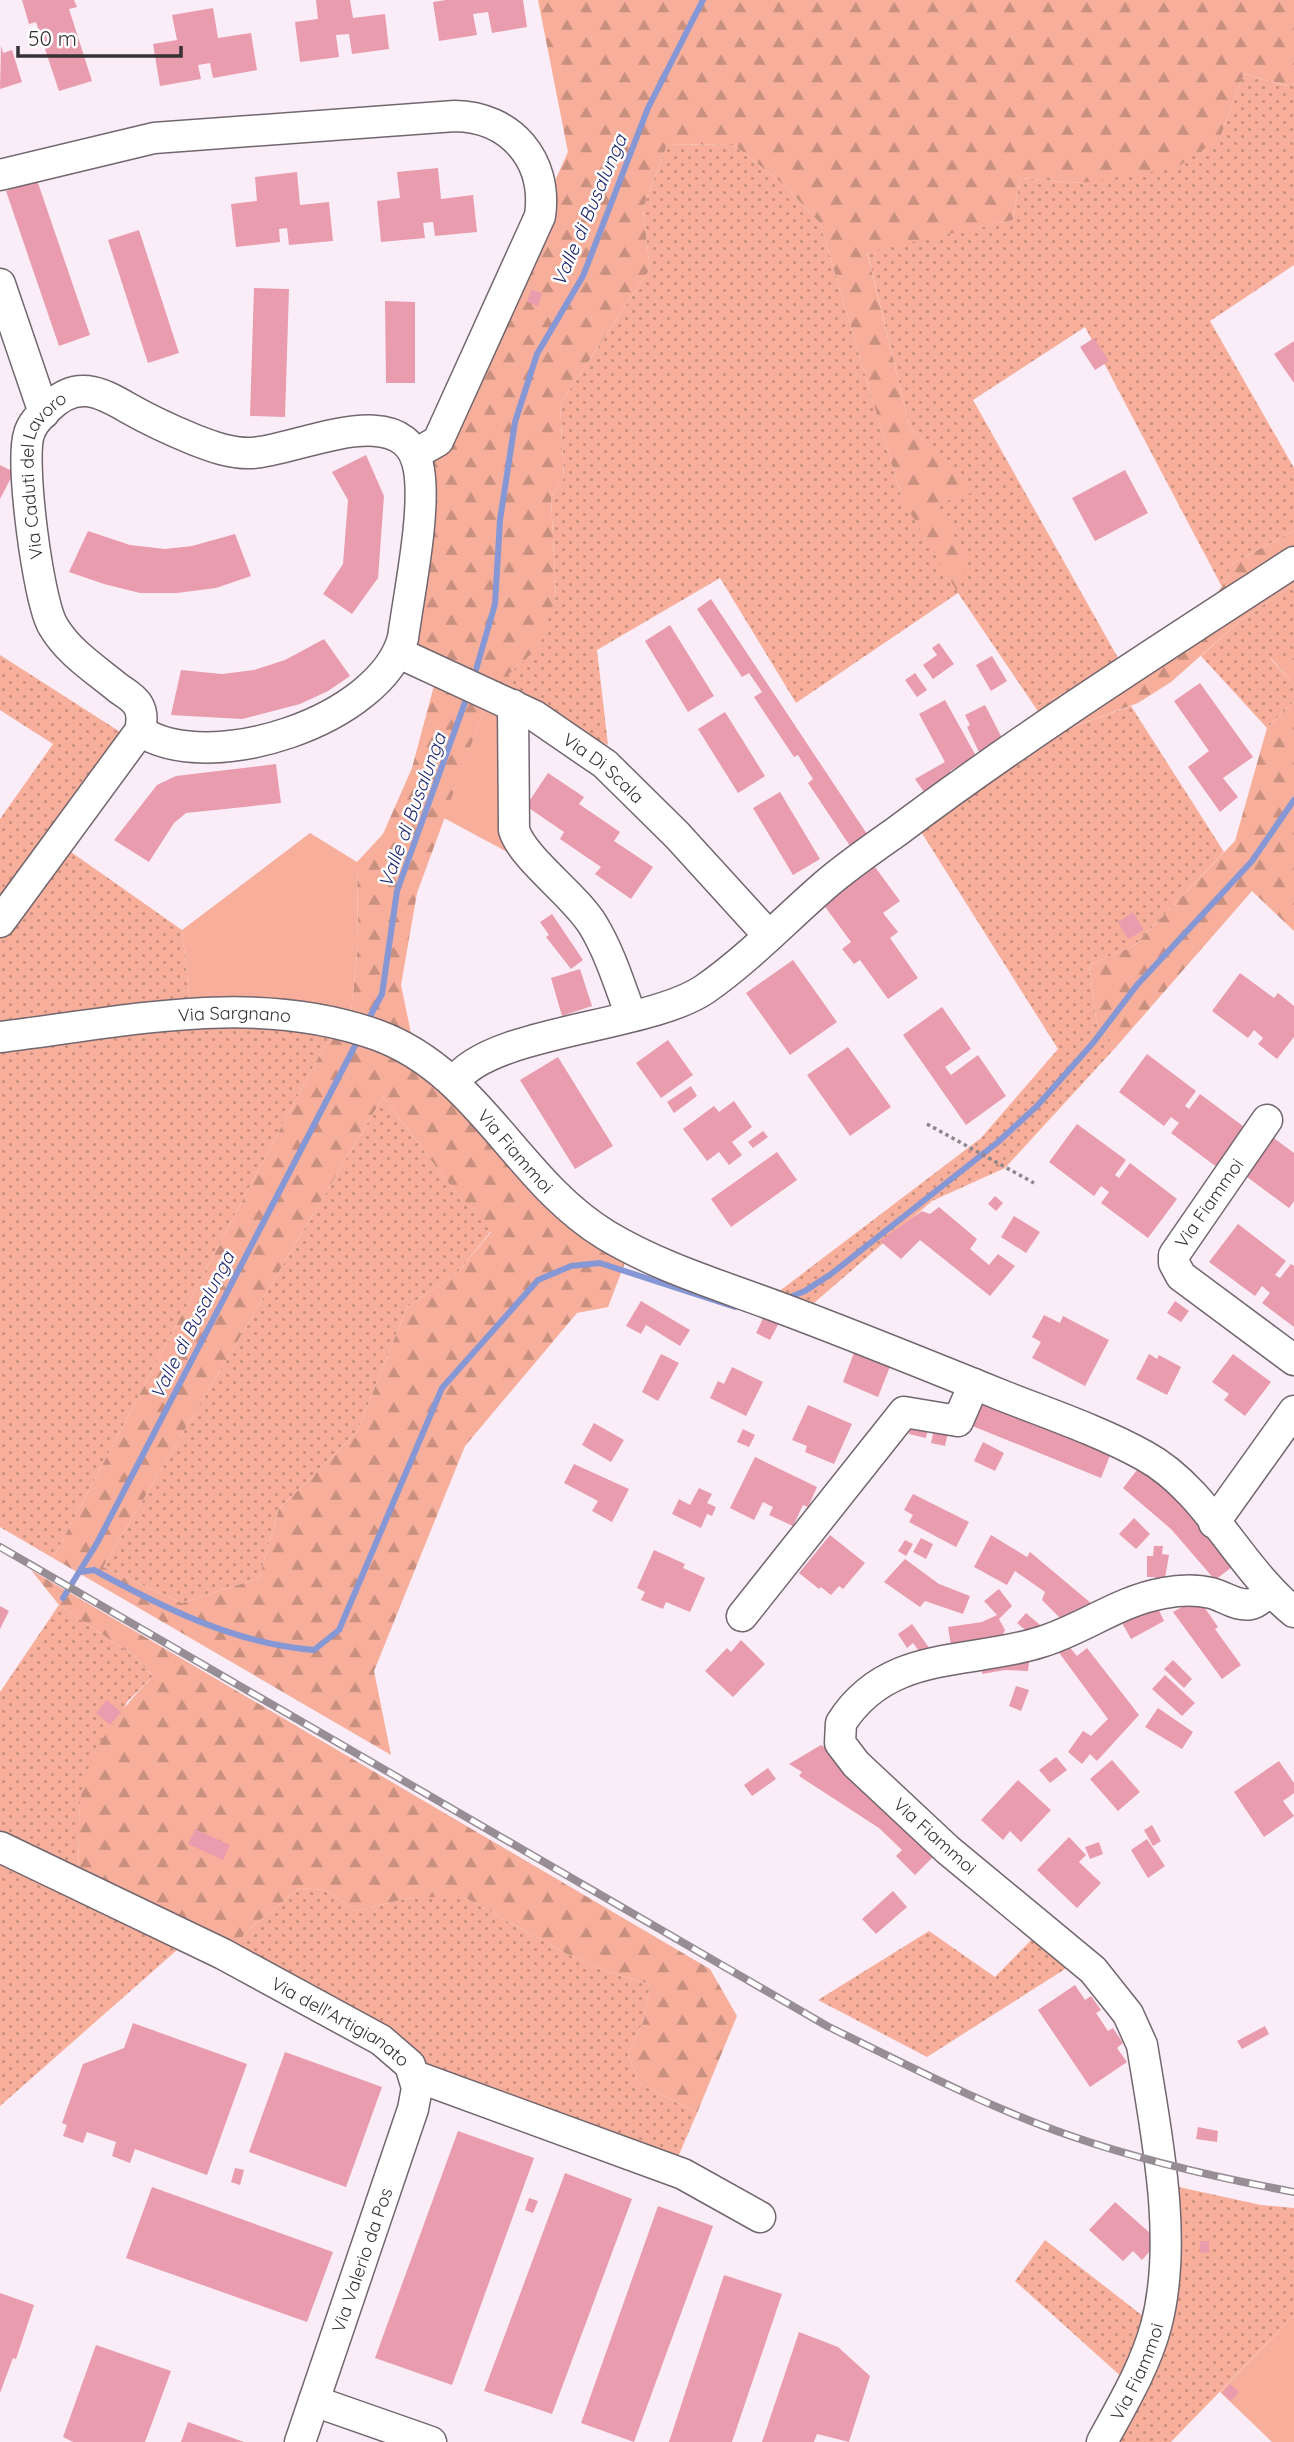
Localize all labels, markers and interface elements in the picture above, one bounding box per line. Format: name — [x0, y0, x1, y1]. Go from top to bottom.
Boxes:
scale bar — [18, 14, 180, 58]
text: 50 m — [28, 25, 77, 51]
water label: Valle di Busalunga — [546, 129, 632, 289]
street label: Via Caduti del Lavoro — [15, 386, 70, 561]
street label: Via Di Scala — [559, 727, 649, 808]
water label: Valle di Busalunga — [373, 728, 452, 890]
street label: Via Sargnano — [177, 1001, 292, 1027]
street label: Via Fiammoi — [473, 1104, 559, 1198]
street label: Via Fiammoi — [1170, 1154, 1248, 1252]
water label: Valle di Busalunga — [144, 1246, 240, 1403]
street label: Via Fiammoi — [889, 1793, 981, 1879]
street label: Via dell'Artigianato — [268, 1971, 415, 2071]
street label: Via Valerio da Pos — [326, 2185, 398, 2335]
street label: Via Fiammoi — [1105, 2320, 1168, 2424]

